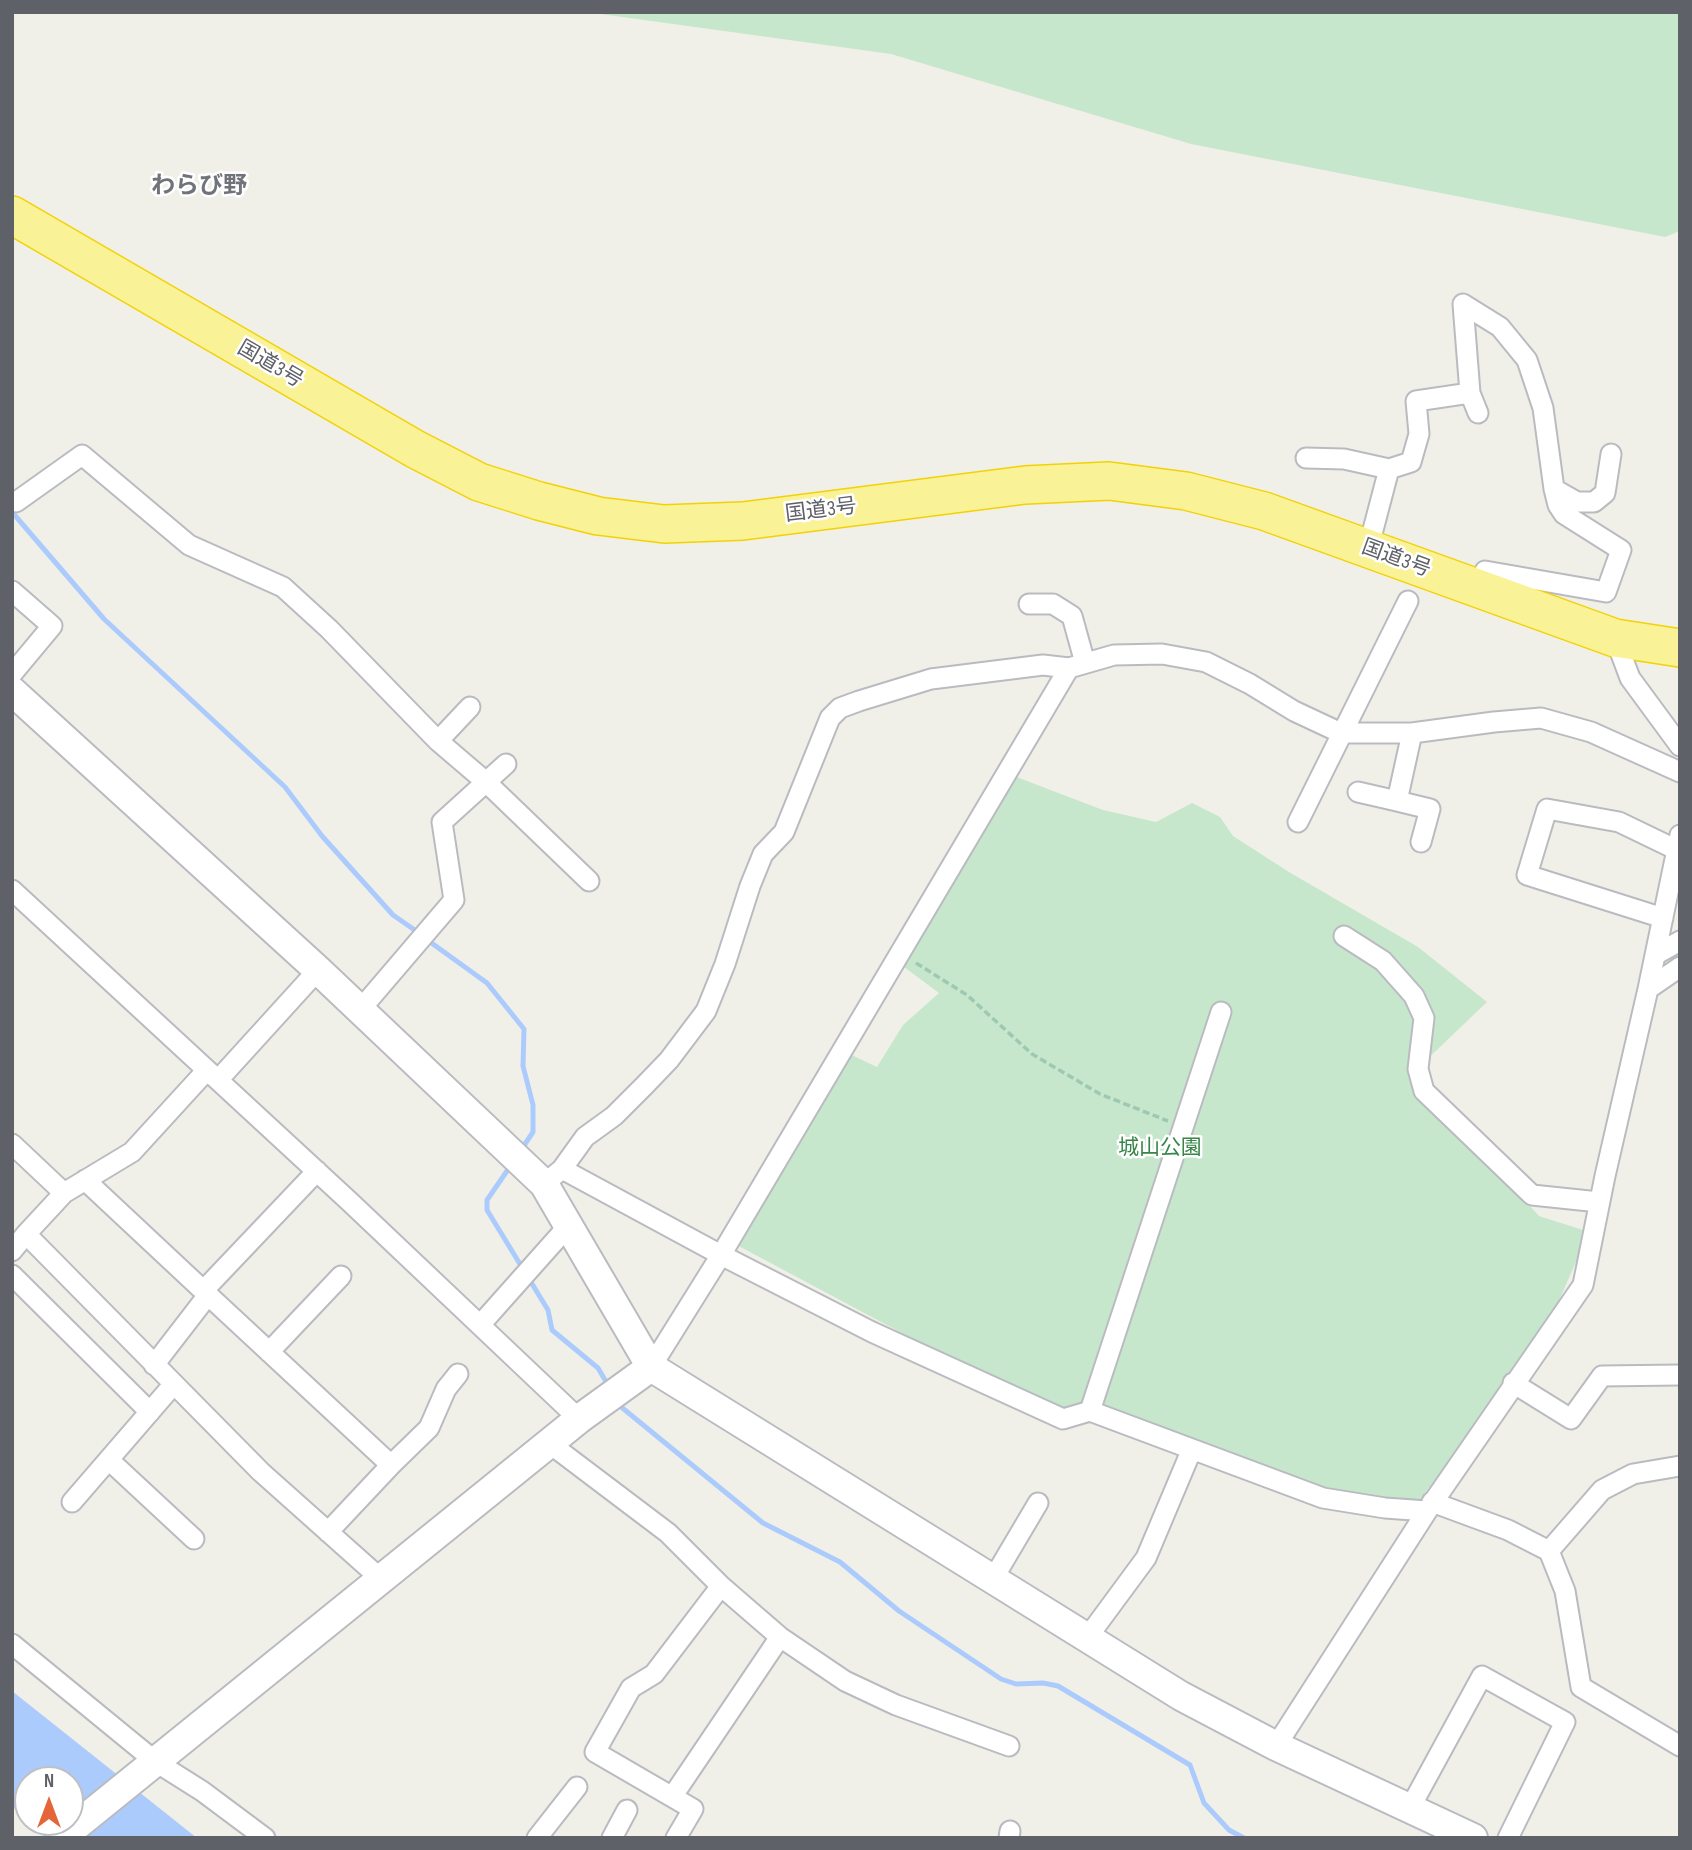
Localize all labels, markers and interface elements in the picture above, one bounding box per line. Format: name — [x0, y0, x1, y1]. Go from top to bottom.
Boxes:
district label: わらび野 — [151, 173, 247, 201]
street label: 国道3号 — [233, 336, 307, 394]
street label: 国道3号 — [784, 494, 858, 528]
street label: 国道3号 — [1358, 535, 1434, 583]
park label: 城山公園 — [1118, 1136, 1202, 1162]
north arrow — [14, 1766, 84, 1836]
text: N — [44, 1770, 54, 1793]

